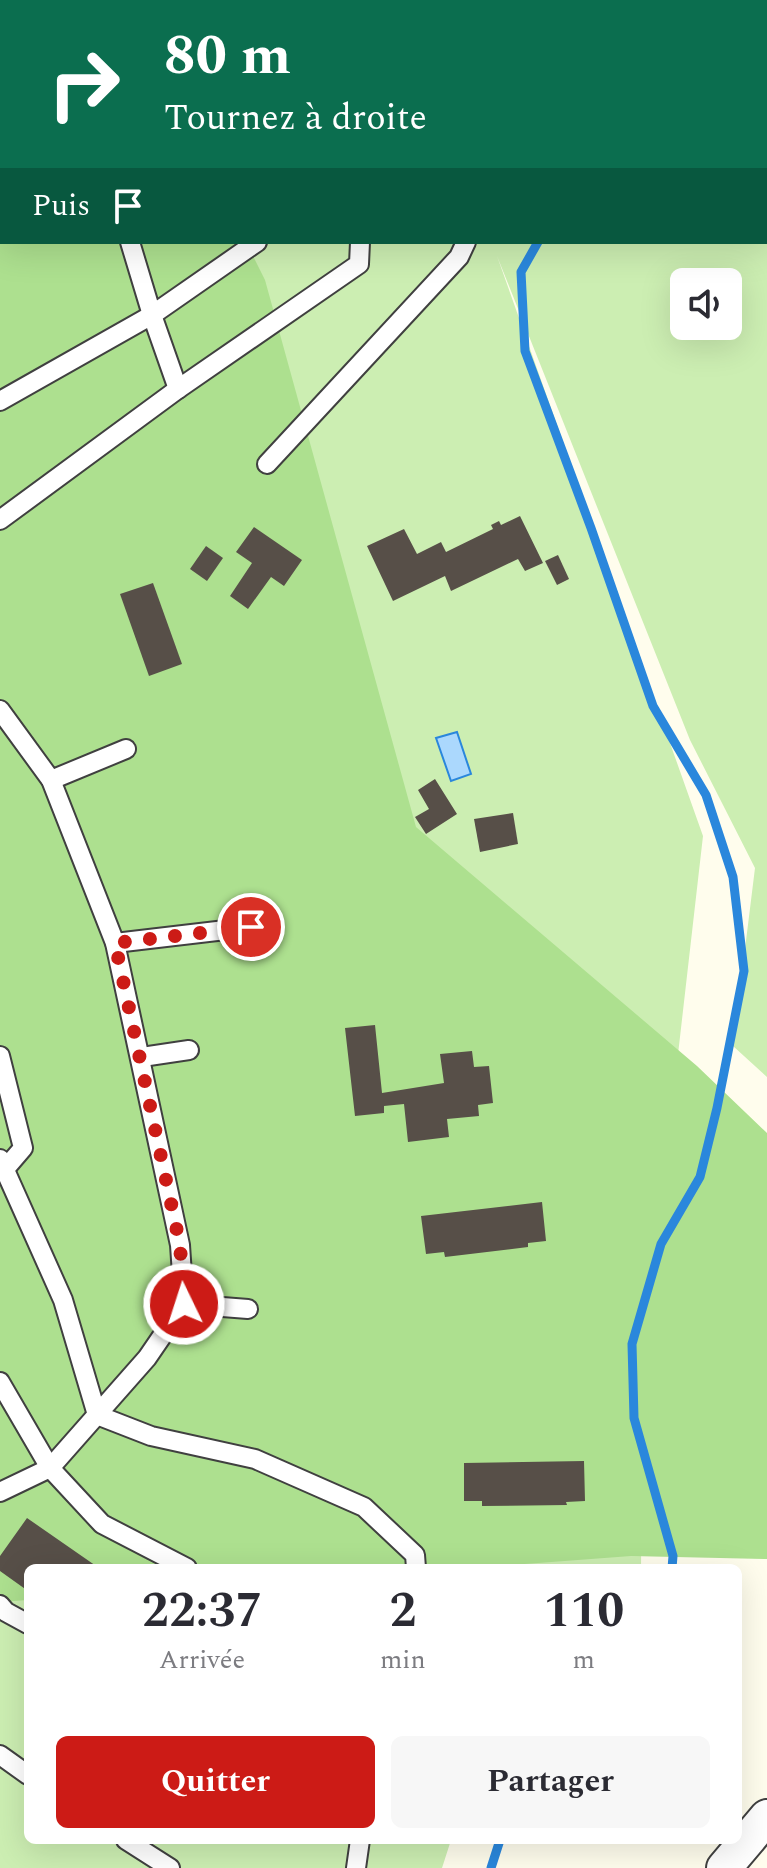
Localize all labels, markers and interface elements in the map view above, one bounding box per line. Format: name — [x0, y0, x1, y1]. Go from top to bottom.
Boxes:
text: 80 m — [164, 14, 291, 99]
icon: right — [32, 32, 136, 136]
text: Tournez à droite — [164, 91, 427, 146]
text: Puis — [32, 183, 90, 229]
icon: arrive — [106, 184, 150, 228]
map controls — [670, 268, 742, 340]
button: sound — [670, 268, 742, 340]
pin — [217, 893, 285, 961]
icon: arrive — [229, 905, 273, 949]
position arrow — [142, 1262, 226, 1346]
text: 22:37 — [142, 1575, 262, 1648]
text: 2 — [389, 1575, 416, 1648]
text: 110 — [543, 1575, 624, 1648]
text: Arrivée — [159, 1640, 245, 1680]
text: min — [380, 1640, 426, 1680]
text: m — [573, 1640, 595, 1680]
button: Quitter — [56, 1736, 375, 1828]
button: Partager — [391, 1736, 710, 1828]

